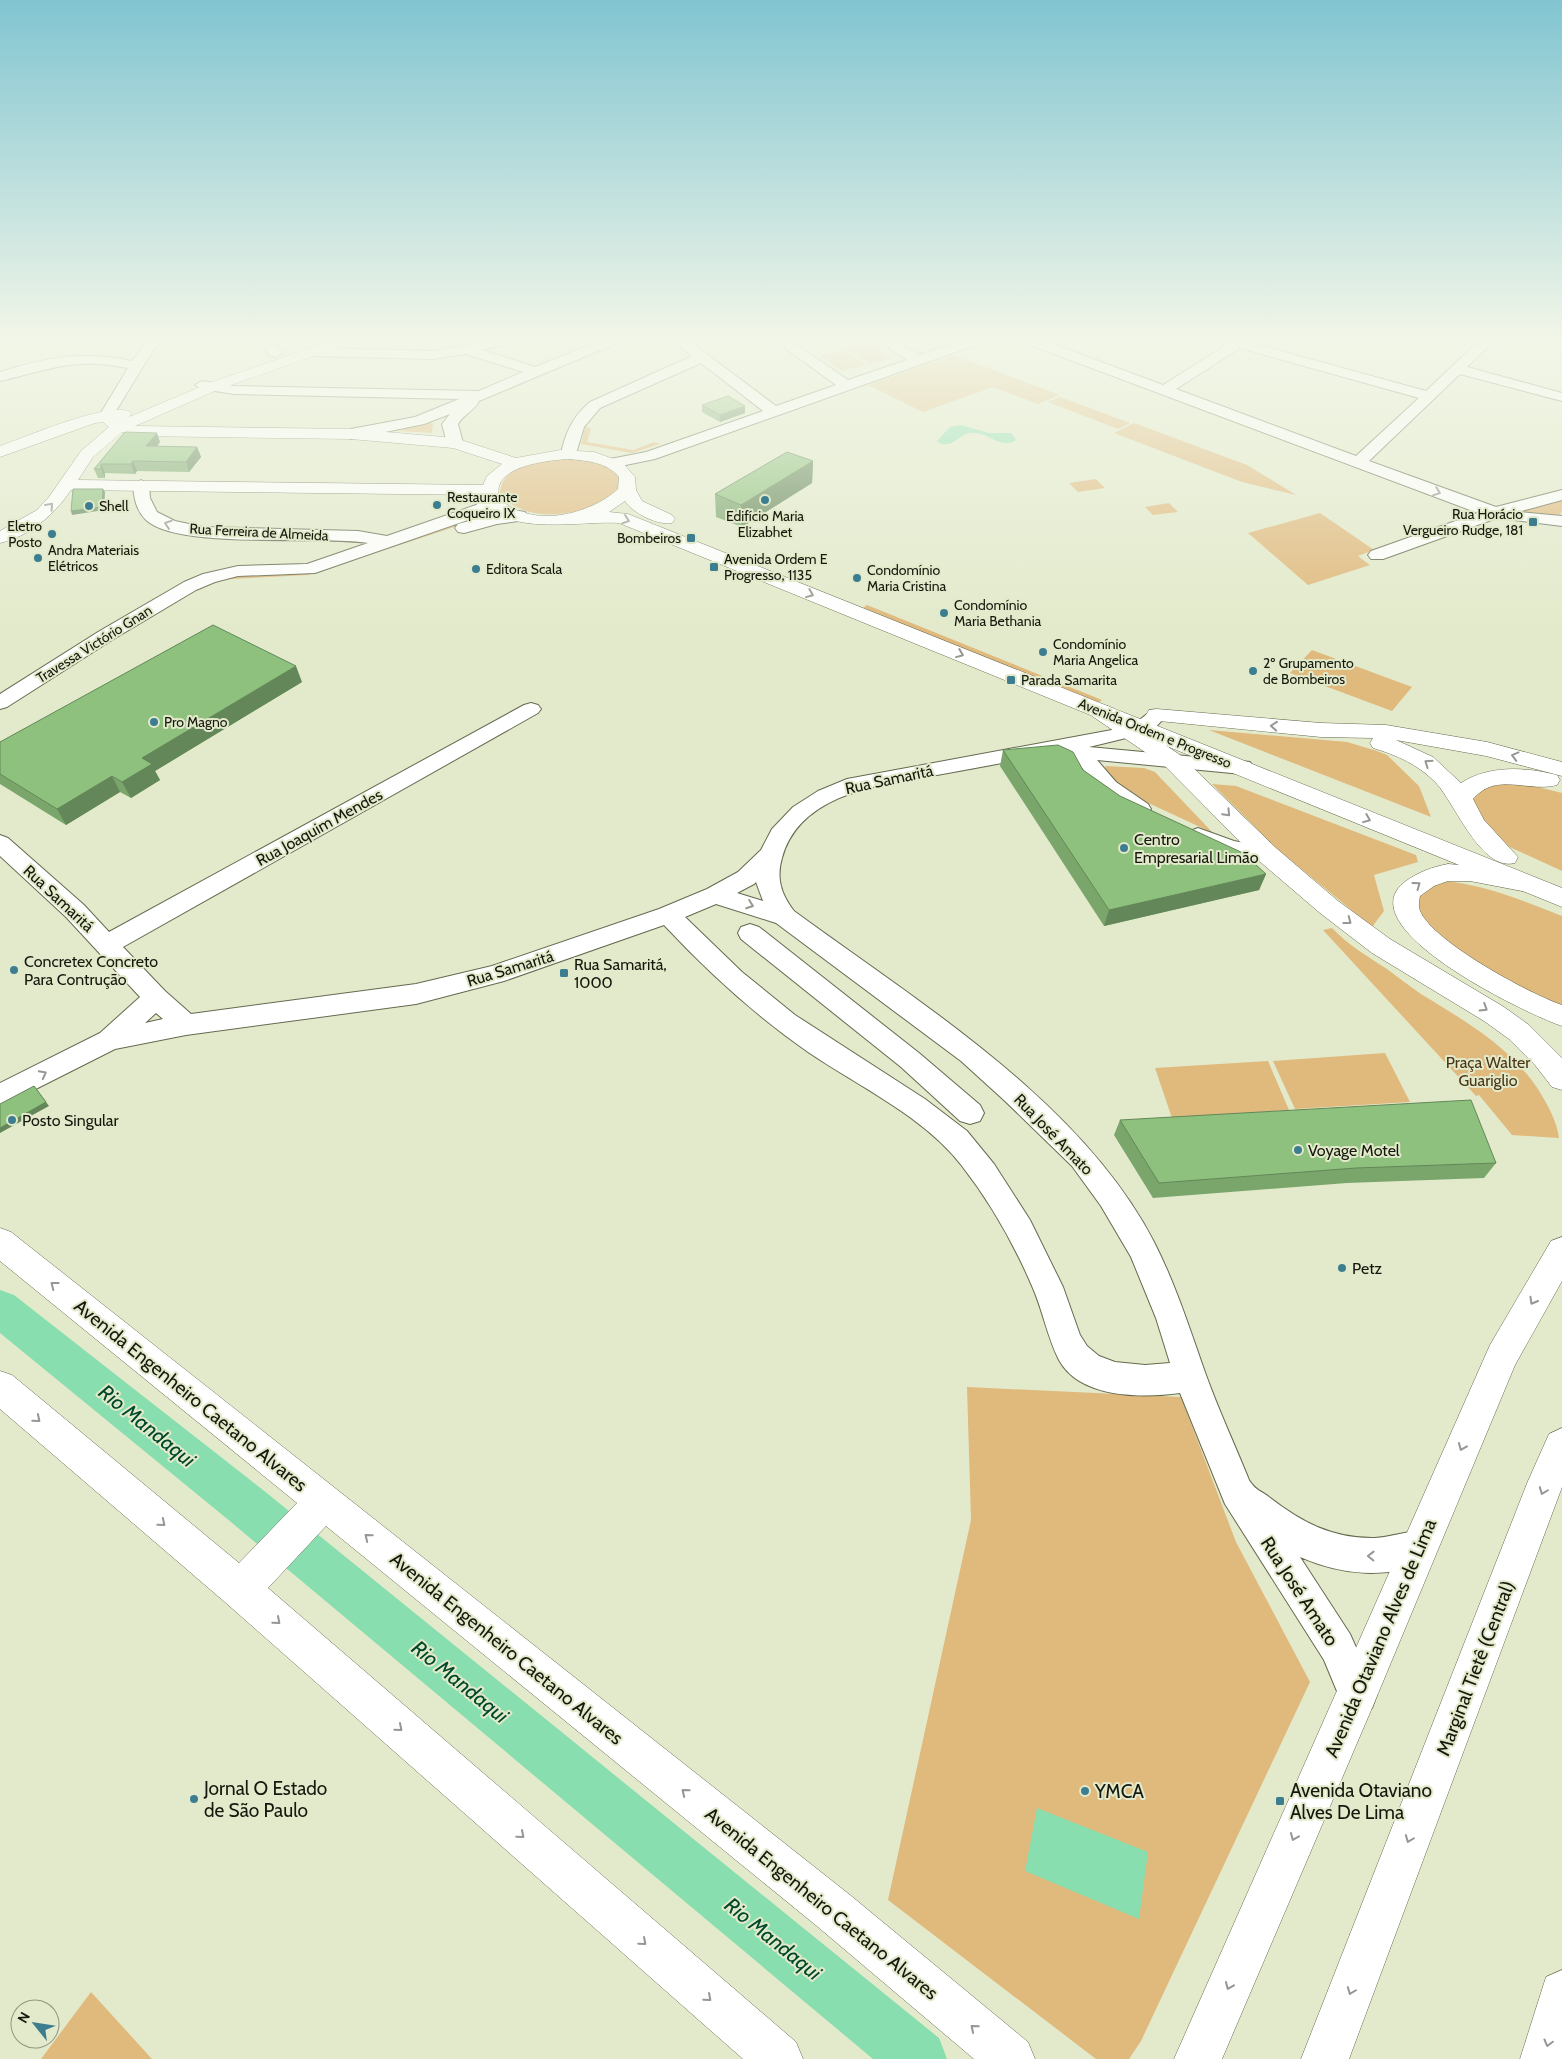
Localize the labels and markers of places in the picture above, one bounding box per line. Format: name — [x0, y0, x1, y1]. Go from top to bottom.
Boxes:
place label: Restaurante Coqueiro IX — [447, 488, 518, 522]
marker: Edifício Maria Elizabhet — [759, 494, 771, 506]
place label: Shell — [99, 497, 129, 515]
marker: Restaurante Coqueiro IX — [431, 499, 443, 511]
marker: Shell — [83, 500, 95, 512]
place label: Rua Horácio Vergueiro Rudge, 181 — [1403, 505, 1523, 539]
place label: Edifício Maria Elizabhet — [726, 507, 804, 541]
marker: Rua Horácio Vergueiro Rudge, 181 — [1527, 516, 1539, 528]
place label: Eletro Posto — [7, 517, 42, 551]
marker: Eletro Posto — [46, 528, 58, 540]
place label: Bombeiros — [617, 529, 681, 547]
marker: Bombeiros — [685, 532, 697, 544]
place label: Andra Materiais Elétricos — [48, 541, 139, 575]
place label: Avenida Ordem E Progresso, 1135 — [724, 550, 828, 584]
marker: Andra Materiais Elétricos — [32, 552, 44, 564]
place label: Editora Scala — [486, 560, 562, 578]
marker: Avenida Ordem E Progresso, 1135 — [708, 561, 720, 573]
place label: Condomínio Maria Cristina — [867, 561, 946, 595]
marker: Editora Scala — [470, 563, 482, 575]
marker: Condomínio Maria Cristina — [851, 572, 863, 584]
place label: Condomínio Maria Bethania — [954, 596, 1042, 630]
marker: Condomínio Maria Bethania — [938, 607, 950, 619]
place label: Condomínio Maria Angelica — [1053, 635, 1138, 669]
marker: Condomínio Maria Angelica — [1037, 646, 1049, 658]
place label: 2º Grupamento de Bombeiros — [1263, 654, 1354, 688]
marker: 2º Grupamento de Bombeiros — [1247, 665, 1259, 677]
place label: Parada Samarita — [1021, 671, 1117, 689]
marker: Parada Samarita — [1005, 674, 1017, 686]
place label: Pro Magno — [164, 713, 228, 731]
marker: Pro Magno — [148, 716, 160, 728]
place label: Centro Empresarial Limão — [1134, 830, 1259, 867]
marker: Centro Empresarial Limão — [1118, 842, 1130, 854]
place label: Concretex Concreto Para Contrução — [24, 952, 158, 989]
place label: Rua Samaritá, 1000 — [574, 955, 667, 992]
marker: Concretex Concreto Para Contrução — [8, 964, 20, 976]
marker: Rua Samaritá, 1000 — [558, 967, 570, 979]
place label: Posto Singular — [22, 1111, 119, 1130]
marker: Posto Singular — [6, 1114, 18, 1126]
place label: Voyage Motel — [1308, 1141, 1400, 1160]
marker: Voyage Motel — [1292, 1144, 1304, 1156]
place label: Petz — [1352, 1259, 1383, 1278]
marker: Petz — [1336, 1262, 1348, 1274]
place label: Jornal O Estado de São Paulo — [203, 1777, 327, 1822]
place label: Avenida Otaviano Alves De Lima — [1290, 1779, 1432, 1824]
place label: YMCA — [1094, 1780, 1144, 1803]
marker: YMCA — [1079, 1785, 1091, 1797]
marker: Jornal O Estado de São Paulo — [188, 1793, 200, 1805]
marker: Avenida Otaviano Alves De Lima — [1274, 1795, 1286, 1807]

